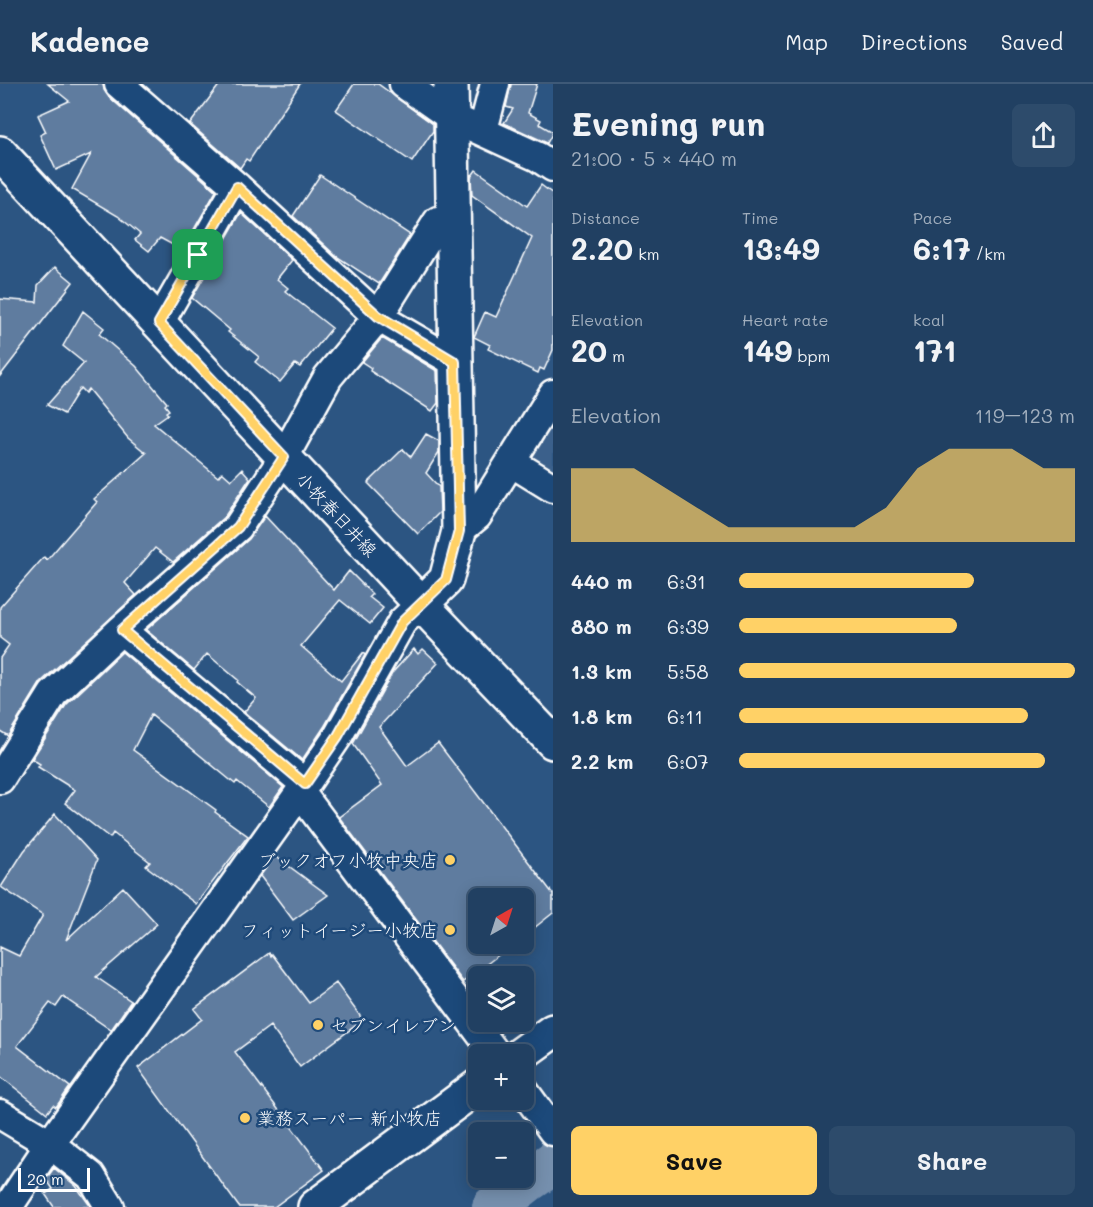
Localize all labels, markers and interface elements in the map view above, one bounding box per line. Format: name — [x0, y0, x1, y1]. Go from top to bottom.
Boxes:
text: Kadence — [30, 23, 150, 59]
text: Map — [785, 28, 828, 55]
text: Directions — [861, 28, 968, 55]
text: Saved — [1001, 28, 1063, 55]
text: Evening run — [571, 101, 765, 144]
button: share — [1012, 104, 1075, 167]
text: 21:00 · 5 × 440 m — [571, 145, 737, 171]
text: Distance — [571, 207, 640, 228]
text: Time — [742, 207, 778, 228]
text: Pace — [913, 207, 952, 228]
text: 2.20 — [571, 228, 633, 268]
text: 13:49 — [742, 228, 820, 268]
text: 6:17 — [913, 228, 971, 268]
pin — [172, 229, 223, 280]
icon: arrive — [181, 238, 214, 271]
text: km — [633, 243, 659, 264]
text: /km — [971, 243, 1005, 264]
text: Elevation — [571, 309, 643, 330]
text: Heart rate — [742, 309, 828, 330]
text: kcal — [913, 309, 945, 330]
text: 20 — [571, 330, 607, 370]
text: 149 — [742, 330, 792, 370]
text: 171 — [913, 330, 956, 370]
text: m — [607, 345, 625, 366]
text: bpm — [792, 345, 830, 366]
text: Elevation — [571, 402, 661, 428]
text: 119–123 m — [975, 402, 1075, 428]
street label: 小牧春日井線 — [291, 466, 383, 562]
text: 440 m — [571, 568, 632, 594]
text: 6:31 — [667, 568, 706, 594]
text: 880 m — [571, 613, 632, 639]
text: 6:39 — [667, 613, 709, 639]
text: 1.3 km — [571, 658, 632, 684]
text: 5:58 — [667, 658, 709, 684]
text: 1.8 km — [571, 703, 632, 729]
text: 6:11 — [667, 703, 703, 729]
text: 2.2 km — [571, 748, 633, 774]
text: 6:07 — [667, 748, 709, 774]
place label: ブックオフ小牧中央店 — [258, 848, 438, 872]
marker: ブックオフ小牧中央店 — [443, 853, 457, 867]
north arrow — [468, 888, 534, 954]
map controls — [468, 888, 534, 1188]
place label: フィットイージー小牧店 — [241, 918, 438, 942]
marker: フィットイージー小牧店 — [443, 923, 457, 937]
button: layers — [468, 966, 534, 1032]
place label: セブンイレブン — [330, 1013, 456, 1037]
marker: セブンイレブン — [311, 1018, 325, 1032]
button: + — [468, 1044, 534, 1110]
place label: 業務スーパー 新小牧店 — [257, 1106, 442, 1130]
marker: 業務スーパー 新小牧店 — [238, 1111, 252, 1125]
button: − — [468, 1122, 534, 1188]
button: Save — [571, 1126, 817, 1195]
button: Share — [829, 1126, 1075, 1195]
scale bar — [18, 1165, 90, 1192]
text: 20 m — [27, 1168, 64, 1189]

